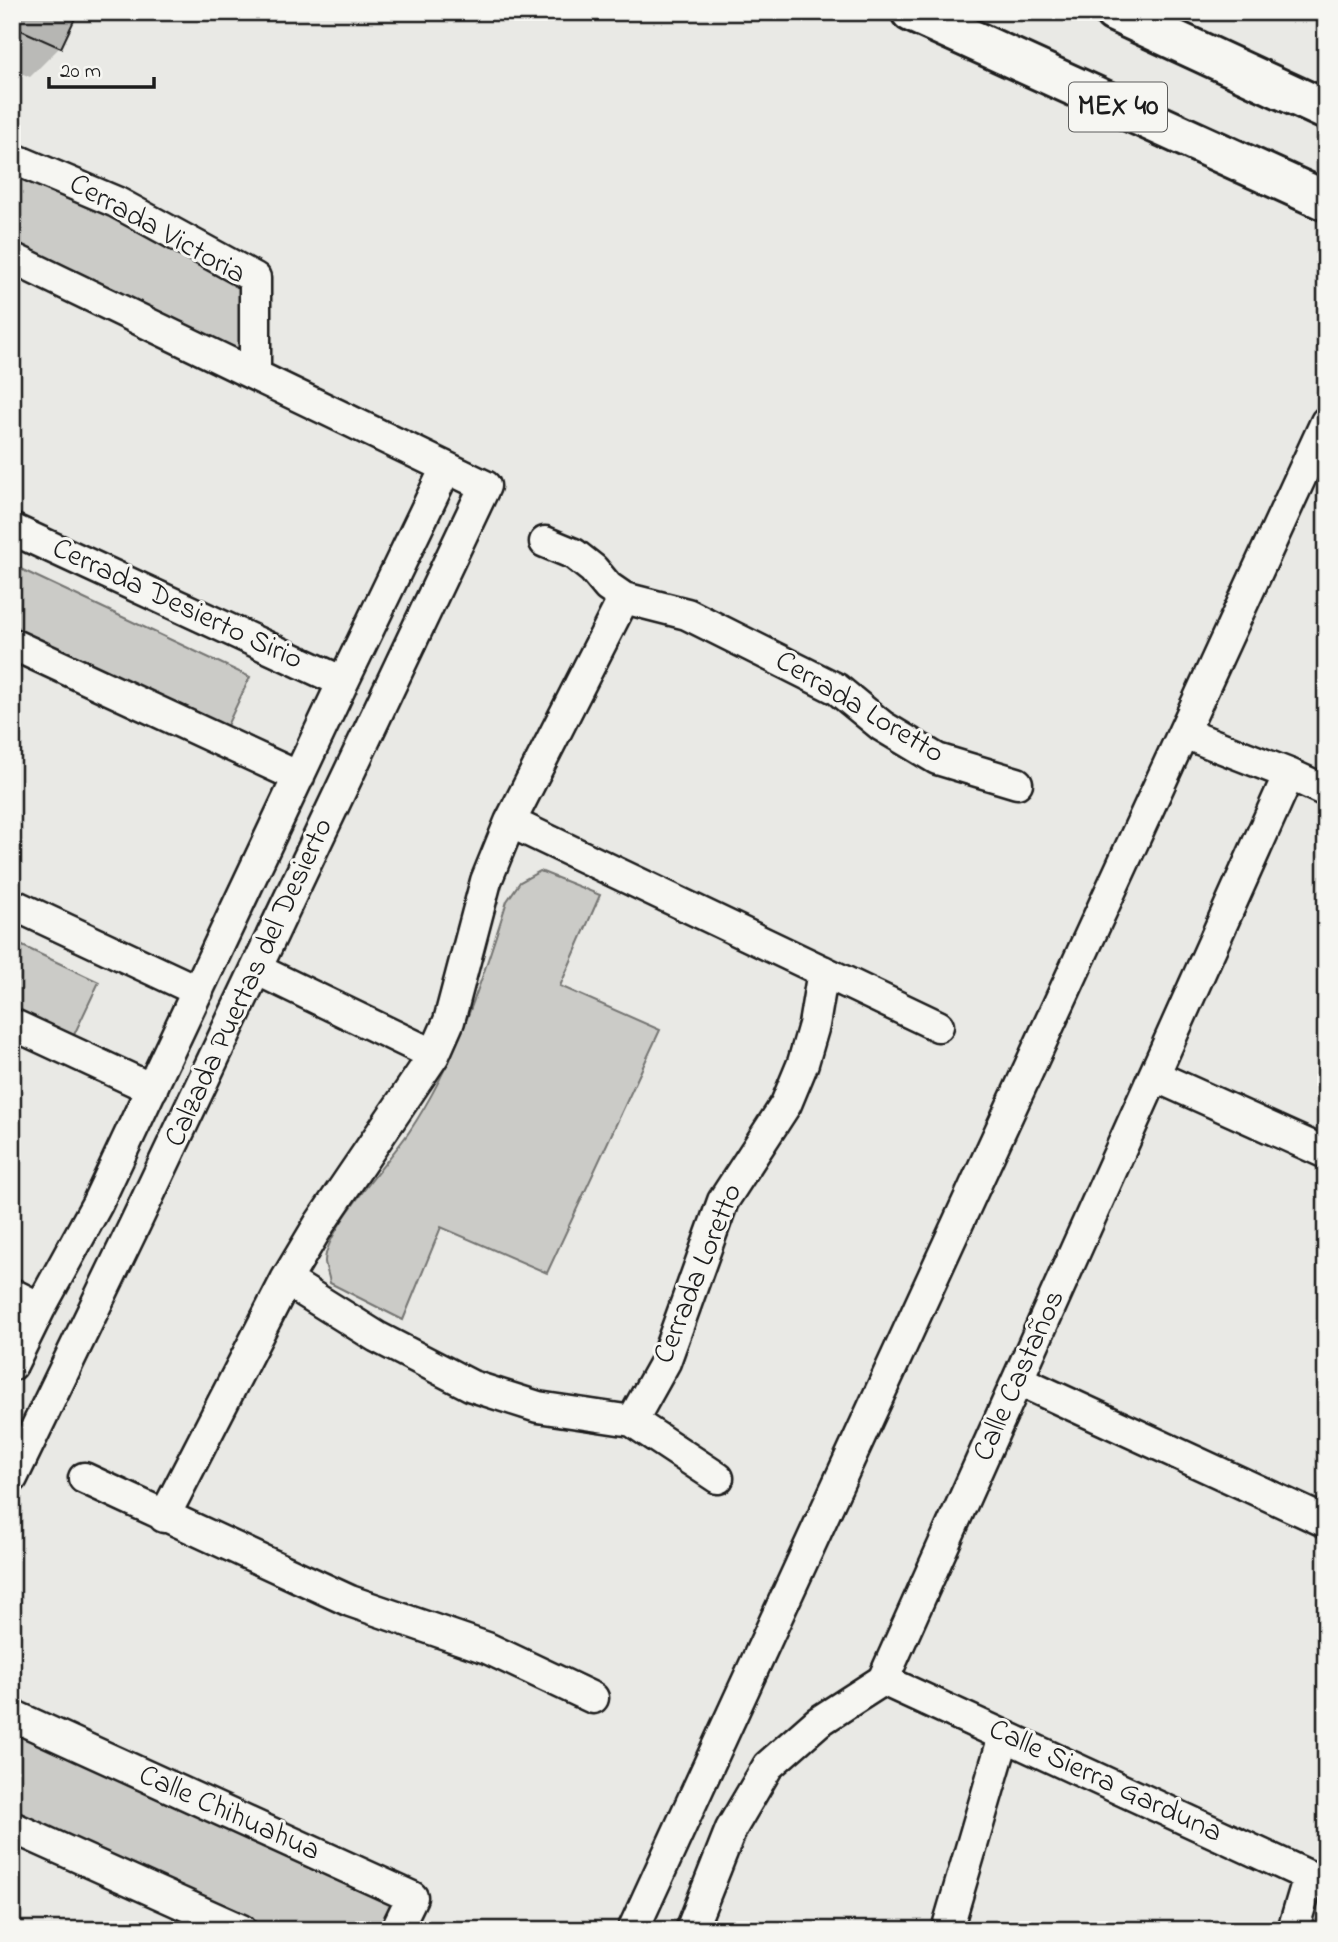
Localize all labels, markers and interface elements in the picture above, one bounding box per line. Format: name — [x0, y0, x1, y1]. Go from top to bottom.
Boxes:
scale bar — [49, 46, 154, 90]
text: 20 m — [60, 57, 101, 87]
road number: MEX 40 — [1069, 82, 1167, 132]
street label: Cerrada Victoria — [61, 163, 253, 297]
street label: Cerrada Desierto Sirio — [44, 528, 310, 682]
street label: Cerrada Loretto — [766, 640, 952, 776]
street label: Calzada Puertas del Desierto — [154, 811, 346, 1155]
street label: Cerrada Loretto — [643, 1177, 755, 1371]
street label: Calle Castaños — [963, 1283, 1077, 1469]
street label: Calle Sierra Garduna — [981, 1709, 1229, 1855]
street label: Calle Chihuahua — [131, 1754, 327, 1874]

